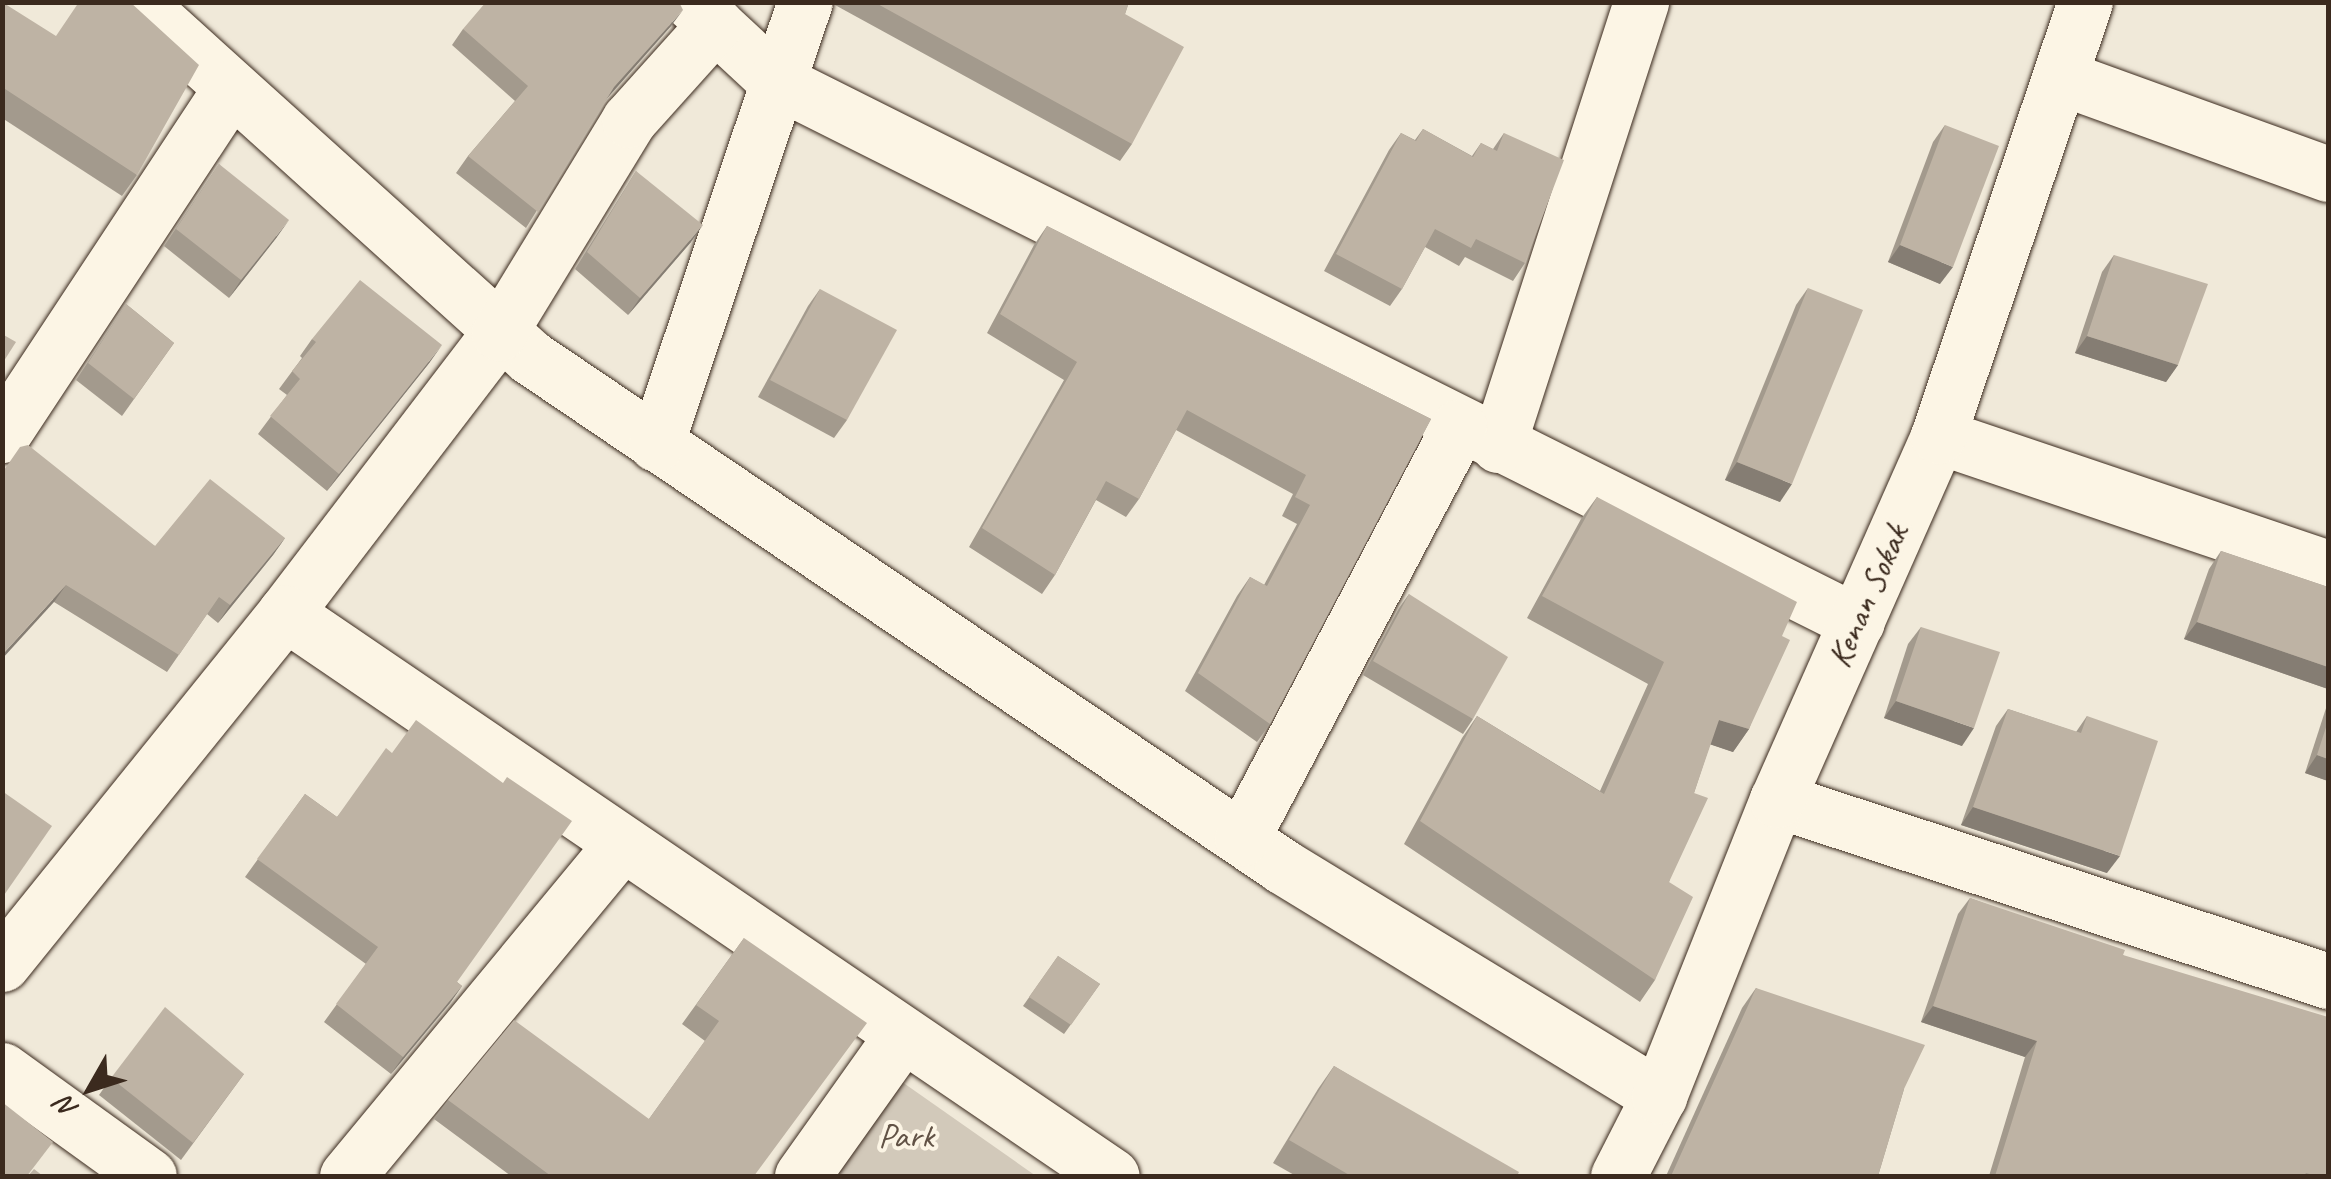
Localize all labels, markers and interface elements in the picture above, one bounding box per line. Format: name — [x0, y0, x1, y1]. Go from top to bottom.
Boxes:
street label: Kenan Sokak — [1818, 519, 1918, 673]
north arrow — [40, 1039, 140, 1139]
text: N — [47, 1090, 85, 1126]
park label: Park — [878, 1115, 934, 1157]

